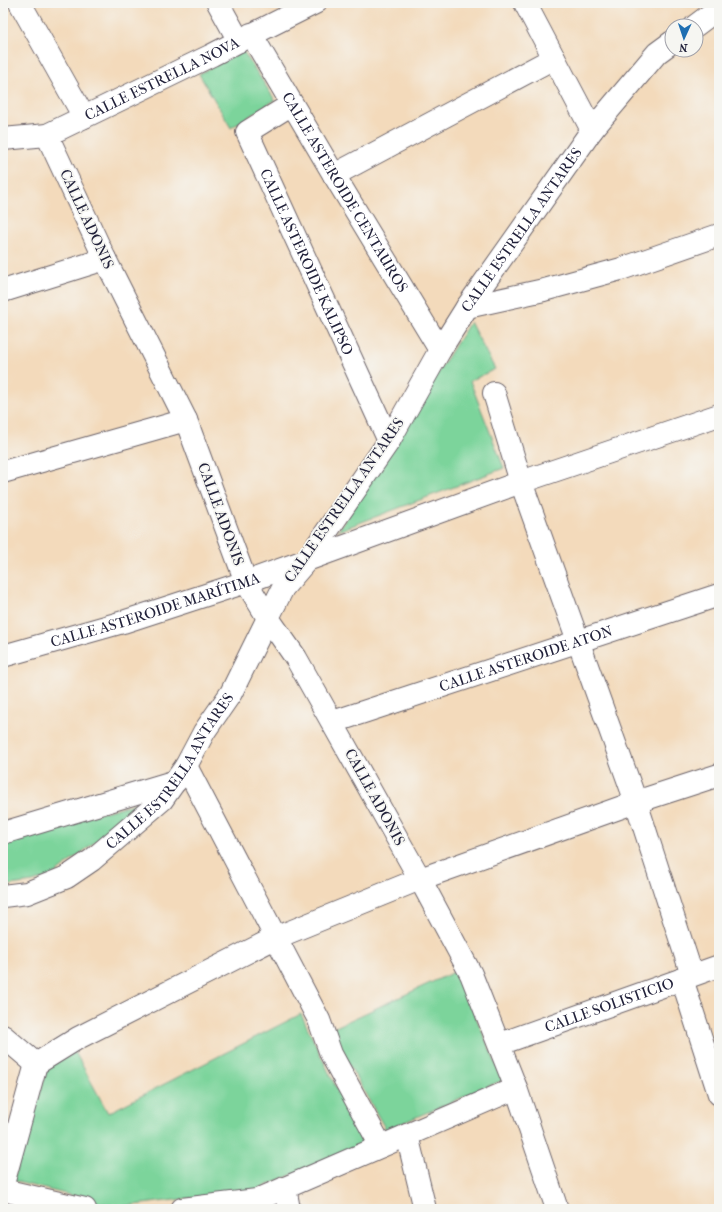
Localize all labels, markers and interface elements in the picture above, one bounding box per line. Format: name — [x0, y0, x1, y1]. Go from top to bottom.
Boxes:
north arrow — [664, 18, 704, 58]
street label: CALLE ESTRELLA NOVA — [82, 33, 243, 124]
text: N — [678, 41, 688, 54]
street label: CALLE ASTEROIDE CENTAUROS — [278, 89, 412, 296]
street label: CALLE ESTRELLA ANTARES — [457, 144, 586, 315]
street label: CALLE ADONIS — [56, 166, 118, 272]
street label: CALLE ASTEROIDE KALIPSO — [256, 166, 357, 358]
street label: CALLE ESTRELLA ANTARES — [280, 414, 408, 586]
street label: CALLE ADONIS — [194, 460, 248, 568]
street label: CALLE ASTEROIDE MARÍTIMA — [48, 569, 263, 651]
street label: CALLE ASTEROIDE ATON — [437, 621, 615, 695]
street label: CALLE ESTRELLA ANTARES — [102, 689, 238, 853]
street label: CALLE ADONIS — [341, 745, 409, 849]
street label: CALLE SOLISTICIO — [542, 974, 676, 1036]

